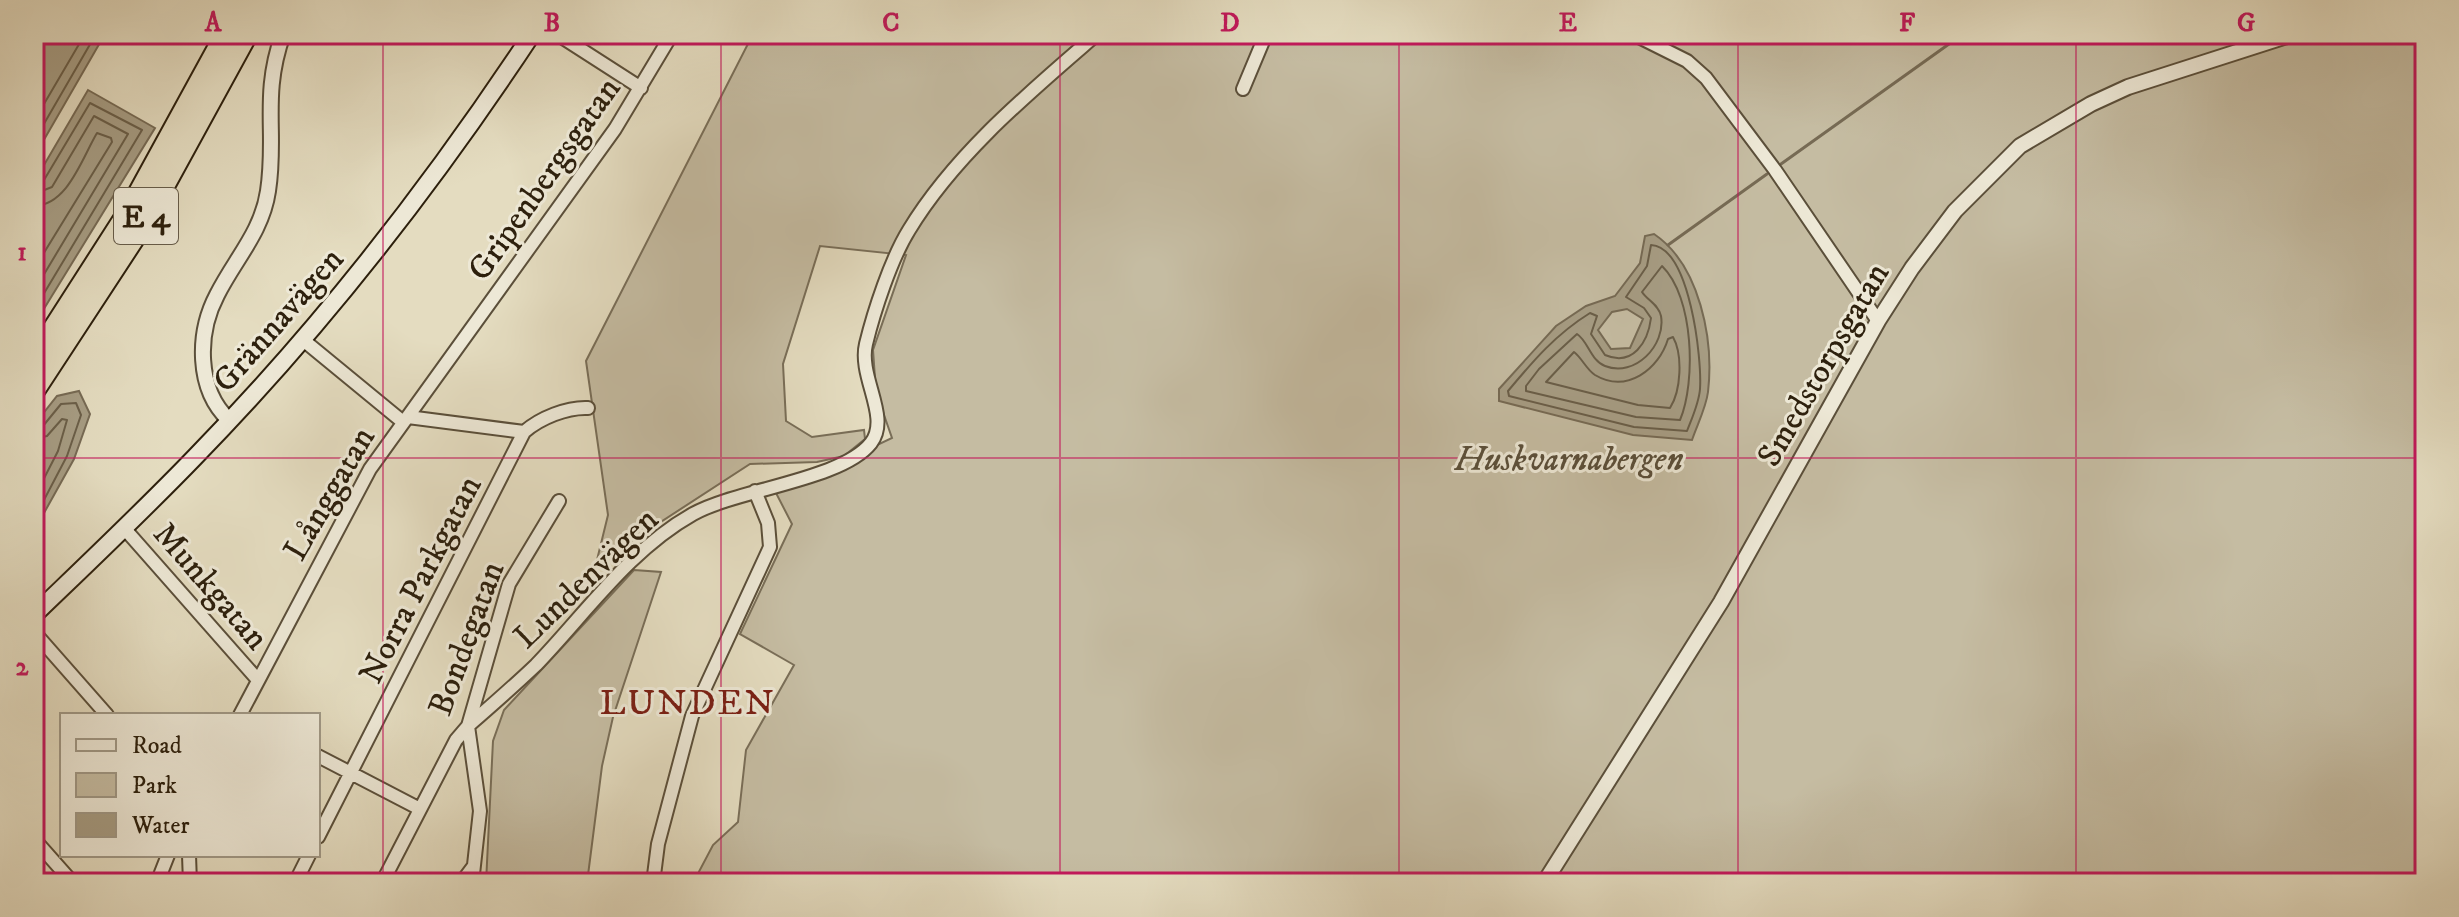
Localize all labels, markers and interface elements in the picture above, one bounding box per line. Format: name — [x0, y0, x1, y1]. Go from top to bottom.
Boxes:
text: A — [204, 7, 223, 40]
text: B — [544, 7, 560, 40]
text: C — [882, 7, 900, 40]
text: D — [1220, 7, 1240, 40]
text: E — [1559, 7, 1577, 40]
text: F — [1899, 7, 1916, 40]
text: G — [2237, 7, 2255, 40]
street label: Gripenbergsgatan — [459, 69, 630, 289]
road number: E 4 — [114, 188, 178, 244]
text: 1 — [17, 236, 27, 269]
street label: Grännavägen — [204, 239, 353, 401]
street label: Smedstorpsgatan — [1749, 256, 1899, 474]
street label: Långgatan — [275, 419, 385, 568]
park label: Huskvarnabergen — [1454, 439, 1683, 481]
street label: Norra Parkgatan — [350, 469, 491, 691]
street label: Lundenvägen — [505, 499, 668, 658]
street label: Munkgatan — [144, 514, 278, 659]
street label: Bondegatan — [420, 556, 514, 721]
text: 2 — [16, 651, 30, 684]
district label: LUNDEN — [600, 681, 776, 726]
legend — [60, 713, 320, 857]
text: Road — [132, 731, 182, 761]
text: Park — [132, 771, 177, 801]
text: Water — [131, 811, 189, 841]

